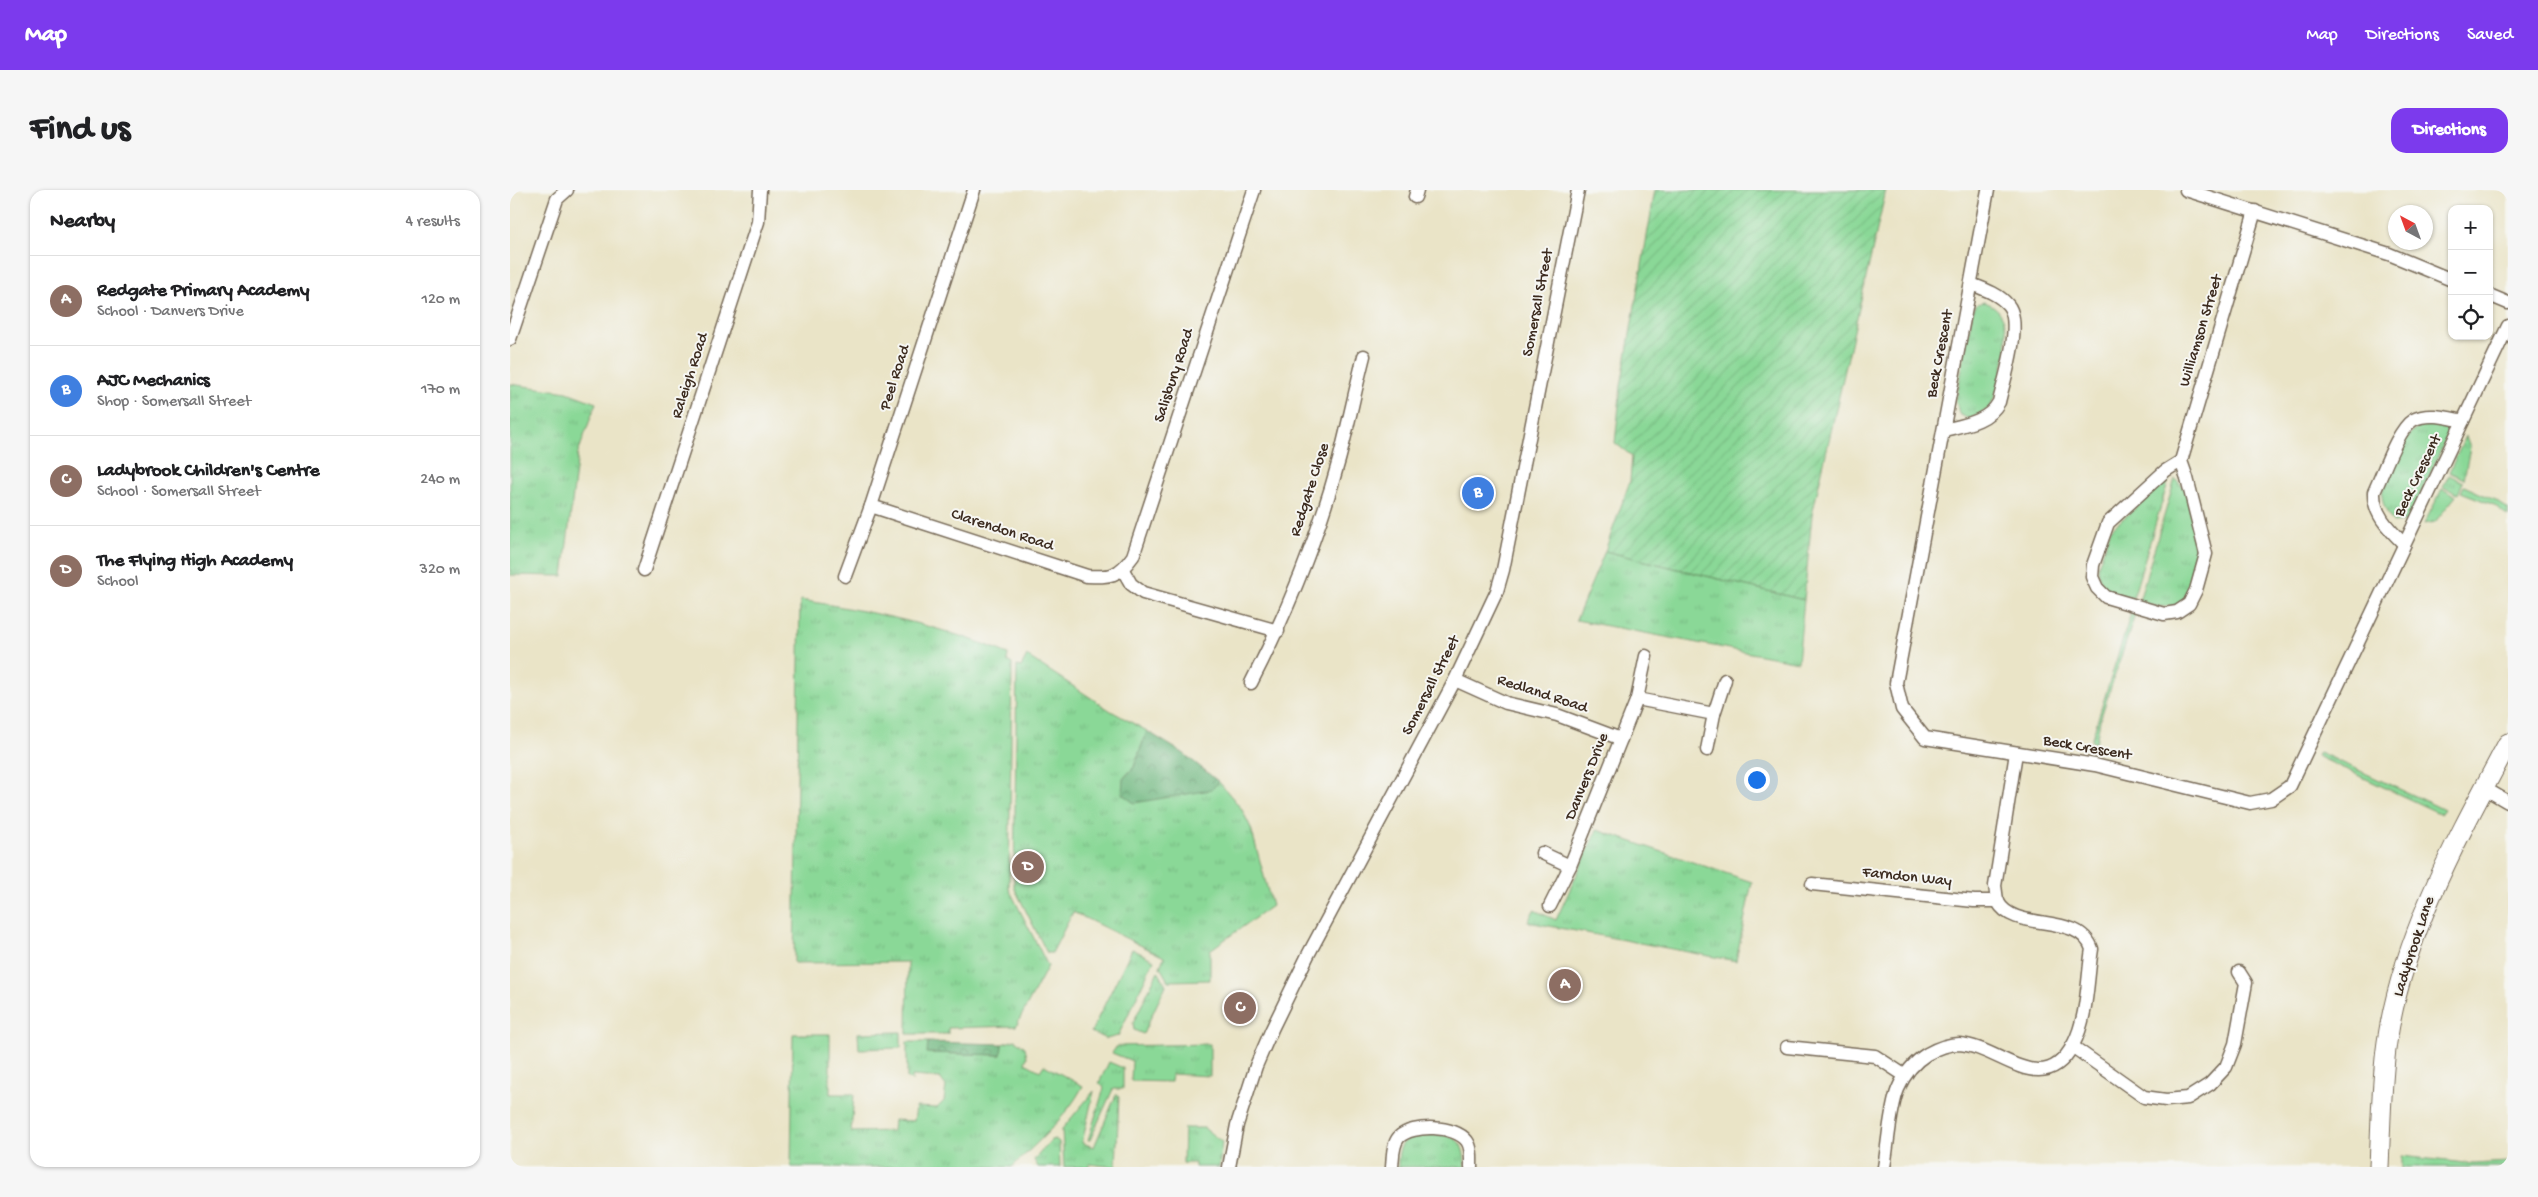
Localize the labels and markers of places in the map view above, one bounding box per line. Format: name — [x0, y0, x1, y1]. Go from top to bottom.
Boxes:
pin: B — [1462, 474, 1494, 512]
pin: D — [1012, 848, 1044, 886]
pin: A — [1549, 966, 1581, 1004]
pin: C — [1224, 989, 1256, 1027]

